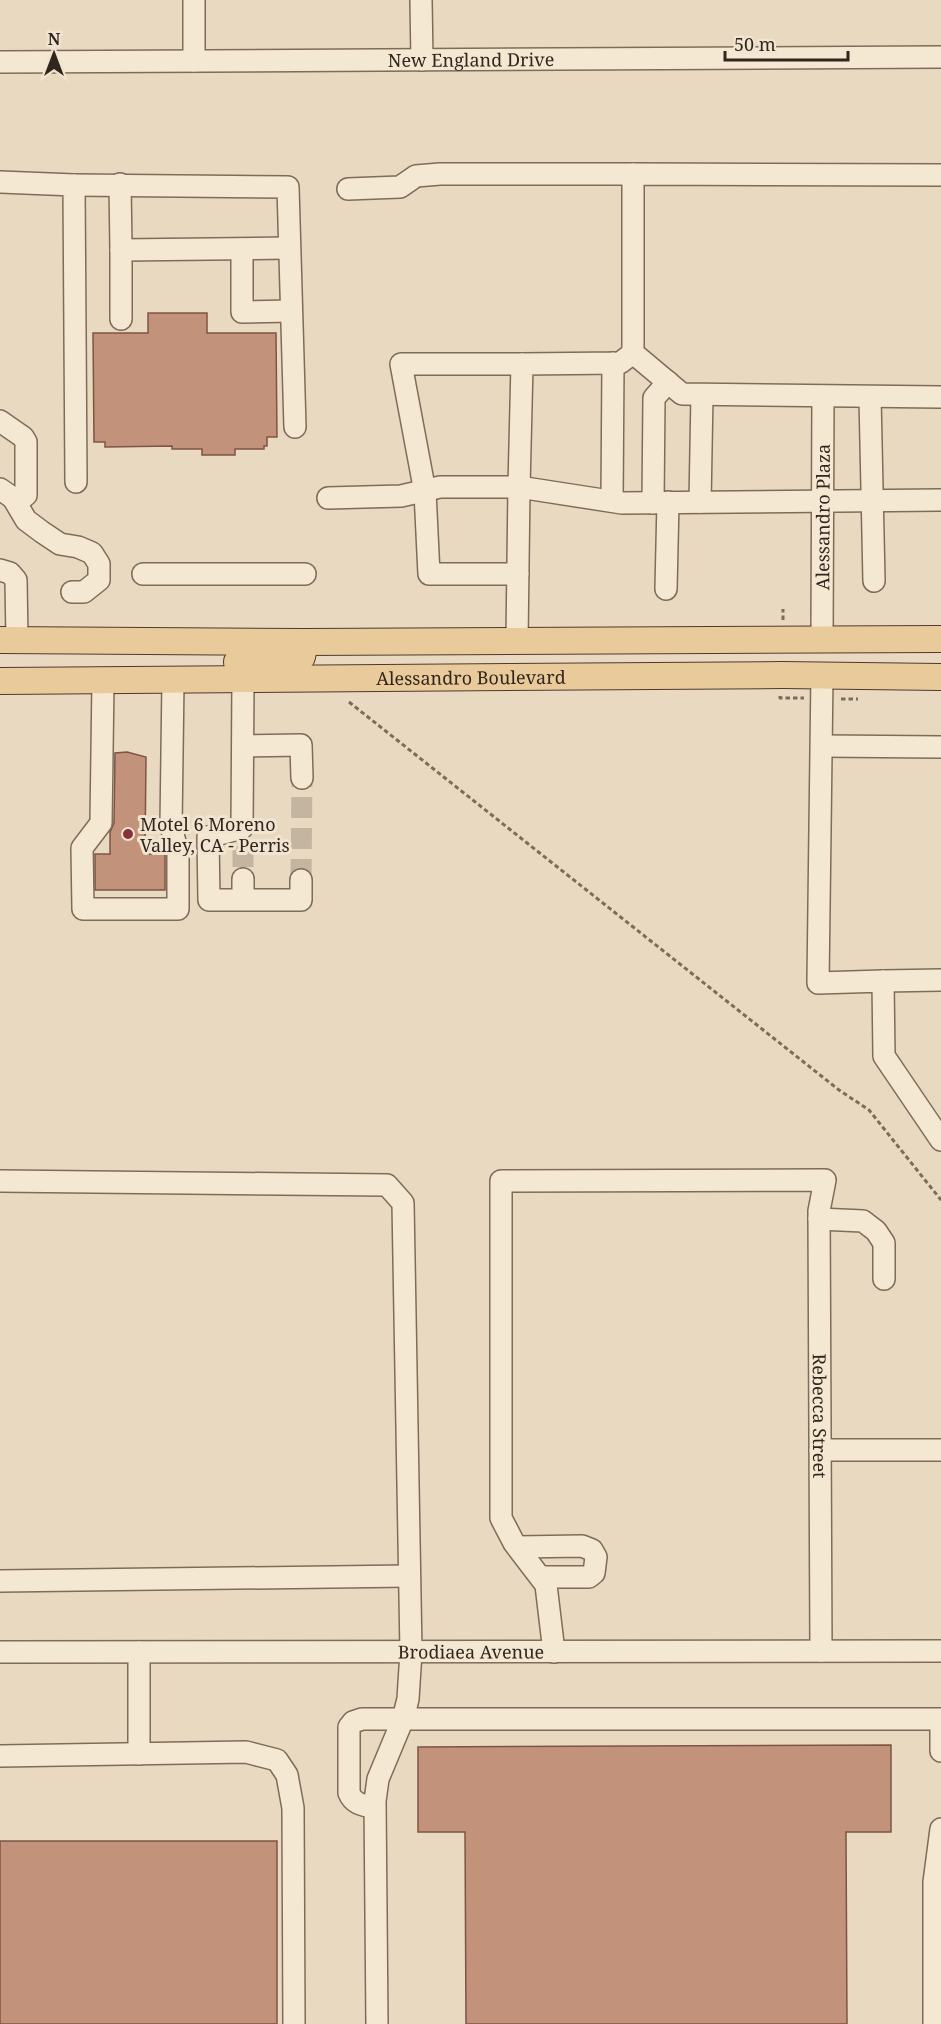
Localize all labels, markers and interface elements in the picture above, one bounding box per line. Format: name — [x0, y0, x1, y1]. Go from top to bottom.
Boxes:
north arrow — [24, 24, 84, 84]
scale bar — [725, 24, 848, 62]
text: N — [48, 28, 61, 50]
text: 50 m — [734, 32, 776, 56]
street label: New England Drive — [388, 47, 554, 72]
street label: Alessandro Plaza — [810, 444, 835, 590]
street label: Alessandro Boulevard — [376, 665, 566, 690]
place label: Motel 6 Moreno Valley, CA - Perris — [140, 812, 290, 857]
marker: Motel 6 Moreno Valley, CA - Perris — [121, 827, 135, 841]
street label: Rebecca Street — [808, 1353, 832, 1478]
street label: Brodiaea Avenue — [398, 1639, 544, 1664]

